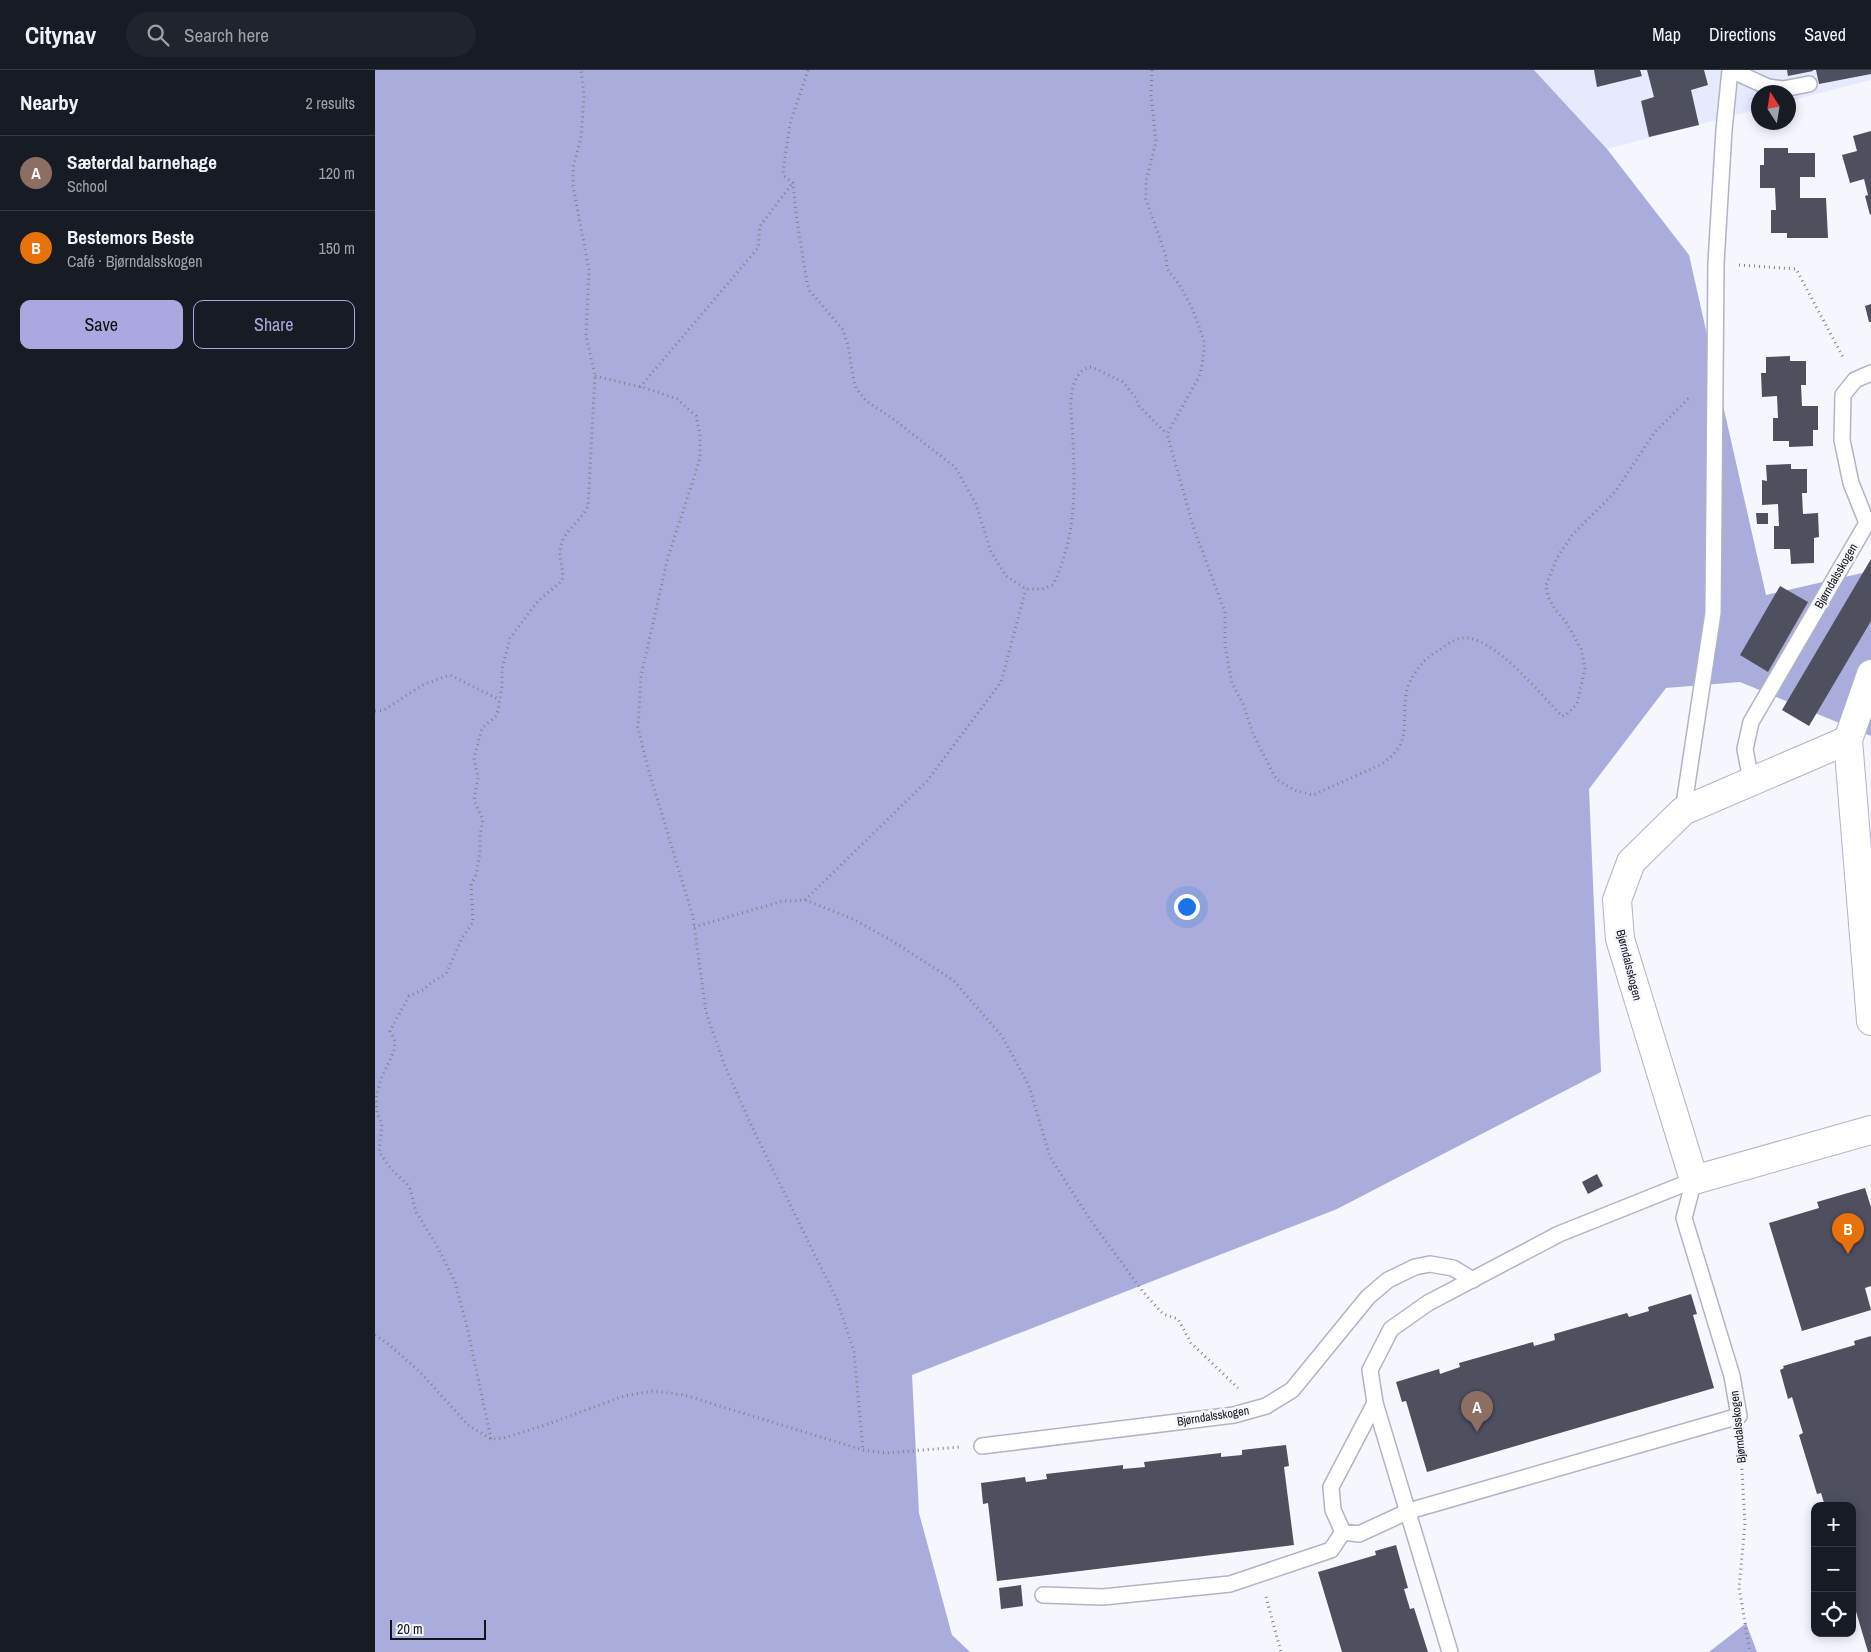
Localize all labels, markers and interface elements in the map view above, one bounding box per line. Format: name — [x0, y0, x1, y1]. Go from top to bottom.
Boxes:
search box — [126, 12, 476, 57]
text: Citynav — [25, 19, 96, 51]
icon: search — [144, 21, 172, 49]
text: Search here — [184, 22, 269, 48]
text: Map — [1652, 22, 1681, 47]
text: Directions — [1709, 22, 1776, 47]
text: Saved — [1804, 22, 1846, 47]
north arrow — [1751, 85, 1796, 130]
text: Nearby — [20, 88, 78, 117]
text: 2 results — [305, 92, 355, 114]
text: Sæterdal barnehage — [67, 149, 217, 175]
text: A — [31, 162, 41, 184]
text: 120 m — [319, 162, 355, 184]
text: School — [67, 175, 107, 197]
text: Bestemors Beste — [67, 224, 194, 250]
text: B — [31, 237, 41, 259]
text: 150 m — [319, 237, 355, 259]
text: Café · Bjørndalsskogen — [67, 250, 203, 272]
button: Save — [20, 300, 183, 349]
button: Share — [193, 300, 355, 349]
street label: Bjørndalsskogen — [1811, 540, 1861, 612]
your location — [1174, 894, 1200, 920]
street label: Bjørndalsskogen — [1612, 928, 1646, 1002]
pin: B — [1832, 1213, 1864, 1254]
street label: Bjørndalsskogen — [1726, 1390, 1750, 1464]
pin: A — [1461, 1391, 1493, 1432]
street label: Bjørndalsskogen — [1176, 1402, 1250, 1430]
map controls — [1811, 1502, 1856, 1637]
button: + — [1811, 1502, 1856, 1547]
button: − — [1811, 1547, 1856, 1592]
button: locate — [1811, 1592, 1856, 1637]
scale bar — [390, 1617, 486, 1640]
text: 20 m — [397, 1620, 423, 1638]

